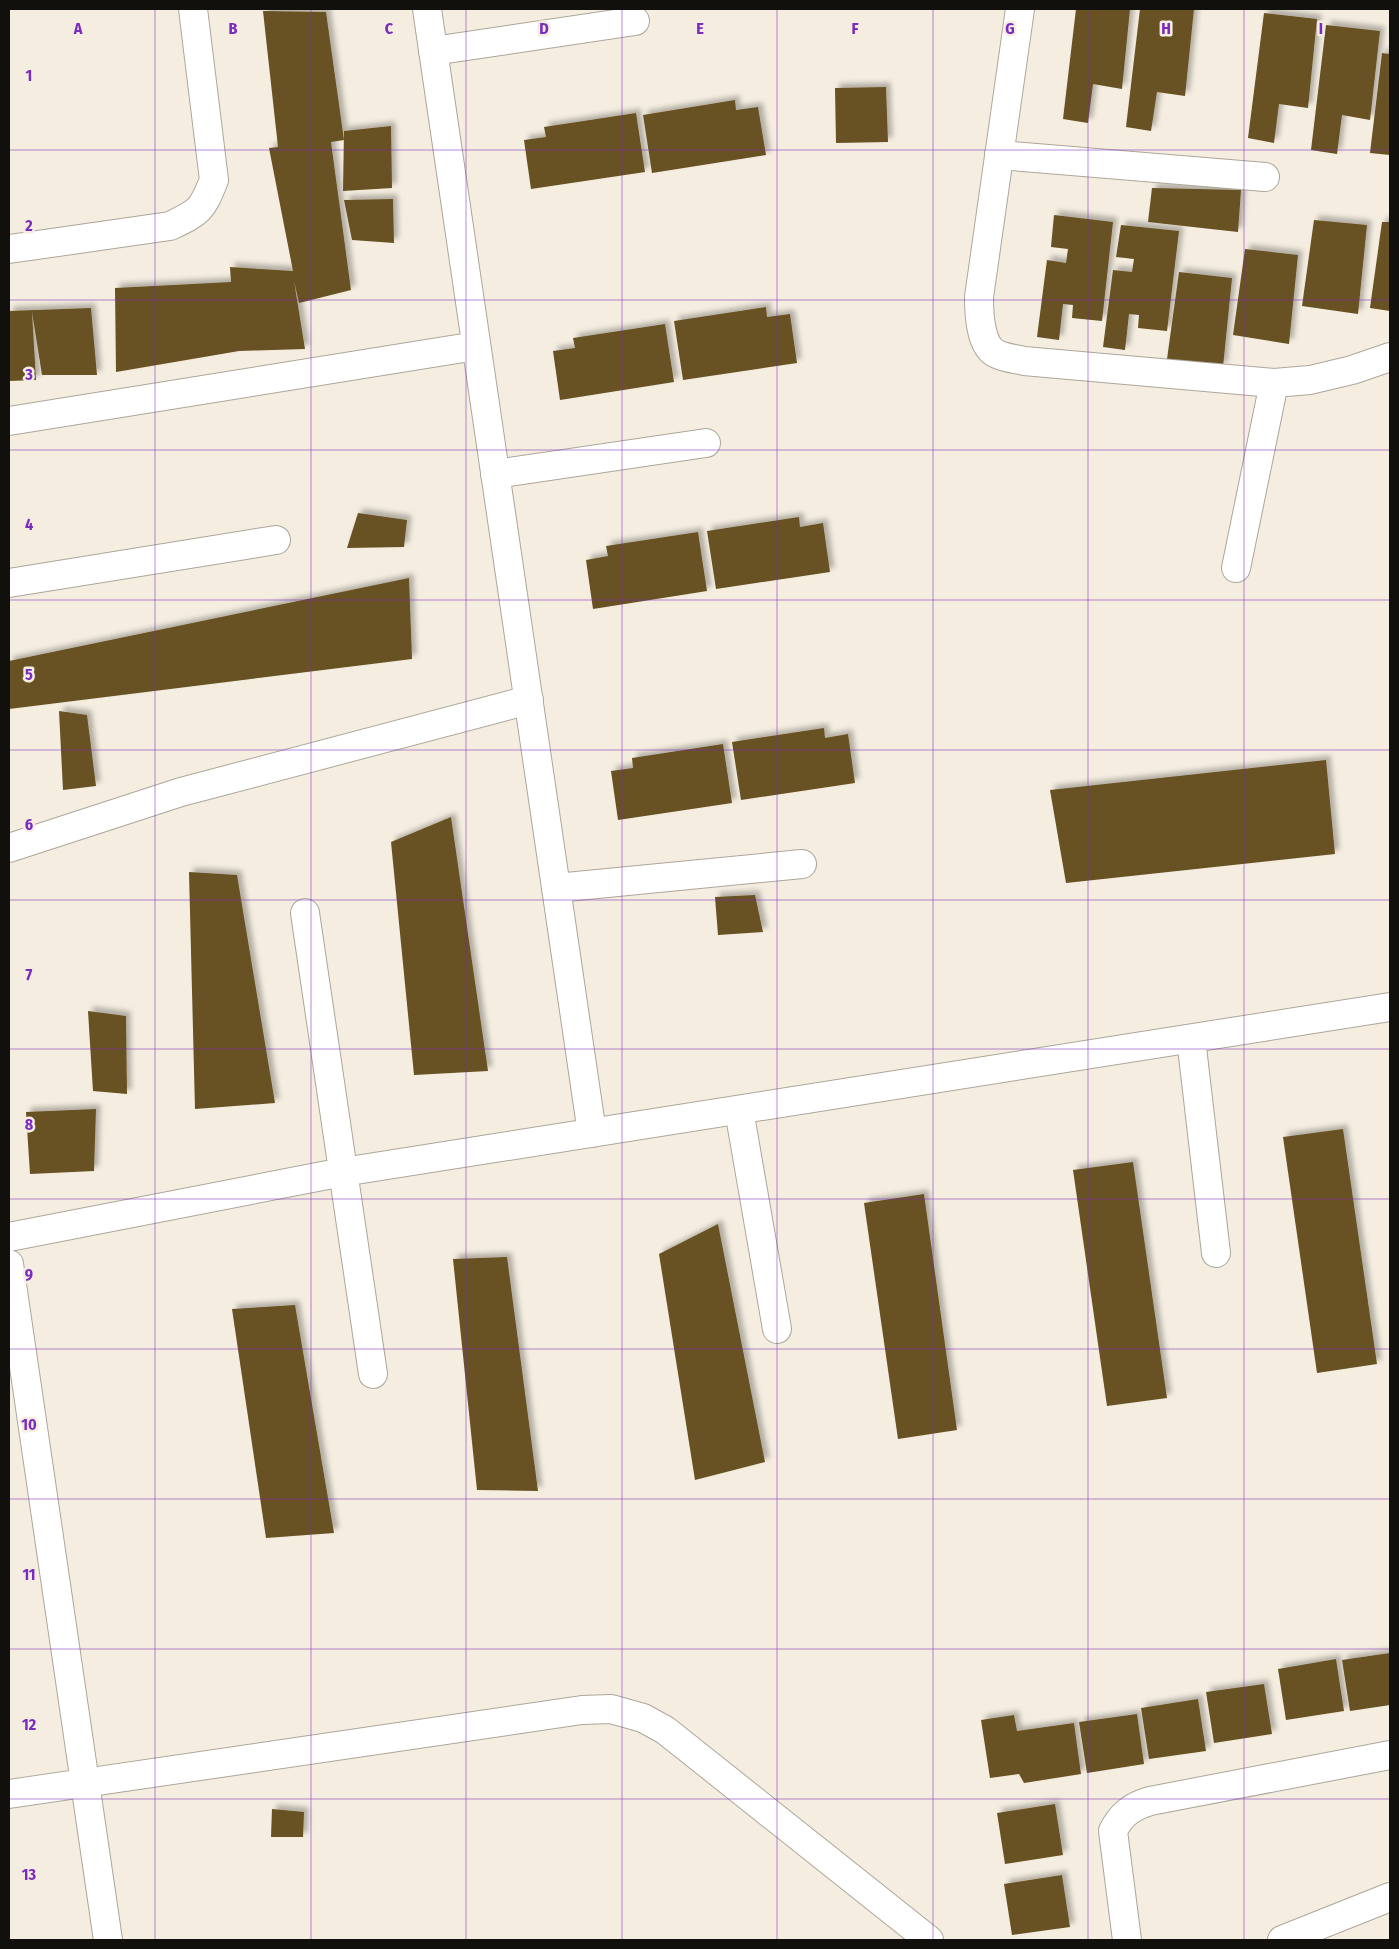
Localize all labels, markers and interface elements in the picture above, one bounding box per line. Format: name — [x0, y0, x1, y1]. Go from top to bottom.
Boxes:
text: A — [73, 19, 83, 38]
text: B — [229, 19, 238, 38]
text: C — [385, 19, 394, 38]
text: D — [539, 19, 549, 38]
text: E — [696, 19, 704, 38]
text: F — [851, 19, 859, 38]
text: G — [1005, 19, 1015, 38]
text: H — [1161, 19, 1171, 38]
text: I — [1319, 19, 1323, 38]
text: 1 — [26, 66, 32, 85]
text: 2 — [24, 216, 33, 235]
text: 3 — [24, 365, 33, 384]
text: 4 — [25, 515, 33, 534]
text: 5 — [25, 665, 33, 684]
text: 6 — [25, 815, 33, 834]
text: 7 — [26, 965, 33, 984]
text: 8 — [25, 1115, 34, 1134]
text: 9 — [25, 1265, 33, 1284]
text: 10 — [21, 1415, 37, 1434]
text: 11 — [22, 1565, 36, 1584]
text: 12 — [22, 1715, 37, 1734]
text: 13 — [22, 1865, 37, 1884]

